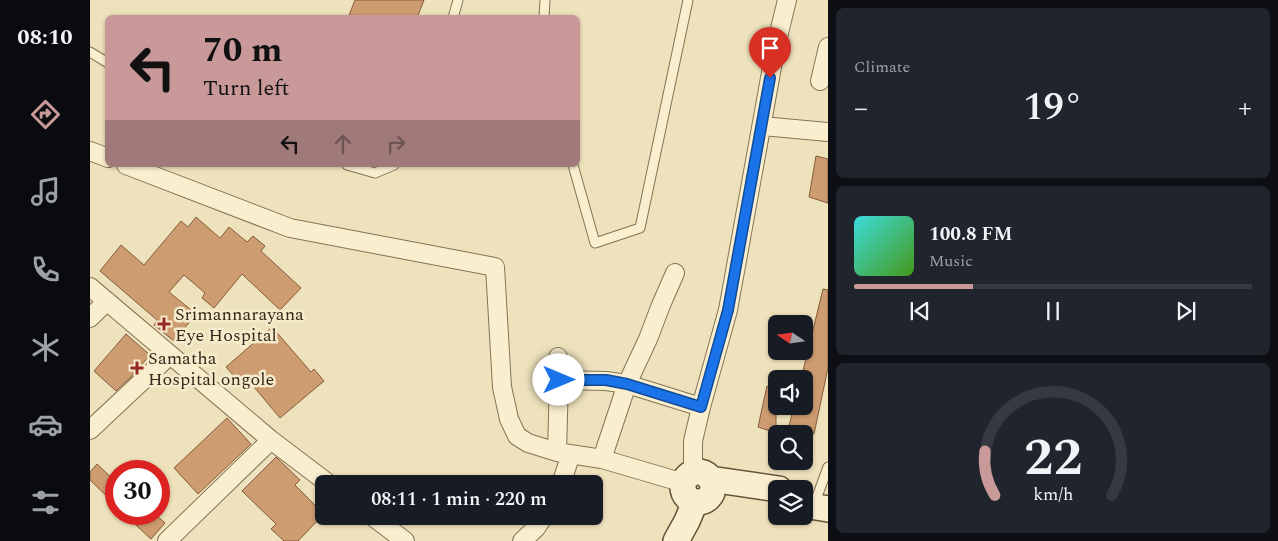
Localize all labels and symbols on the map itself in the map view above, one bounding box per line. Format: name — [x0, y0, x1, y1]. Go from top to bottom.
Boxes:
pin — [749, 27, 791, 78]
place label: Srimannarayana Eye Hospital — [175, 301, 304, 349]
north arrow — [768, 315, 812, 360]
marker: Srimannarayana Eye Hospital — [157, 317, 171, 331]
place label: Samatha Hospital ongole — [148, 345, 274, 393]
position arrow — [532, 353, 584, 405]
marker: Samatha Hospital ongole — [130, 361, 144, 375]
speed limit sign: 30 — [105, 460, 170, 525]

